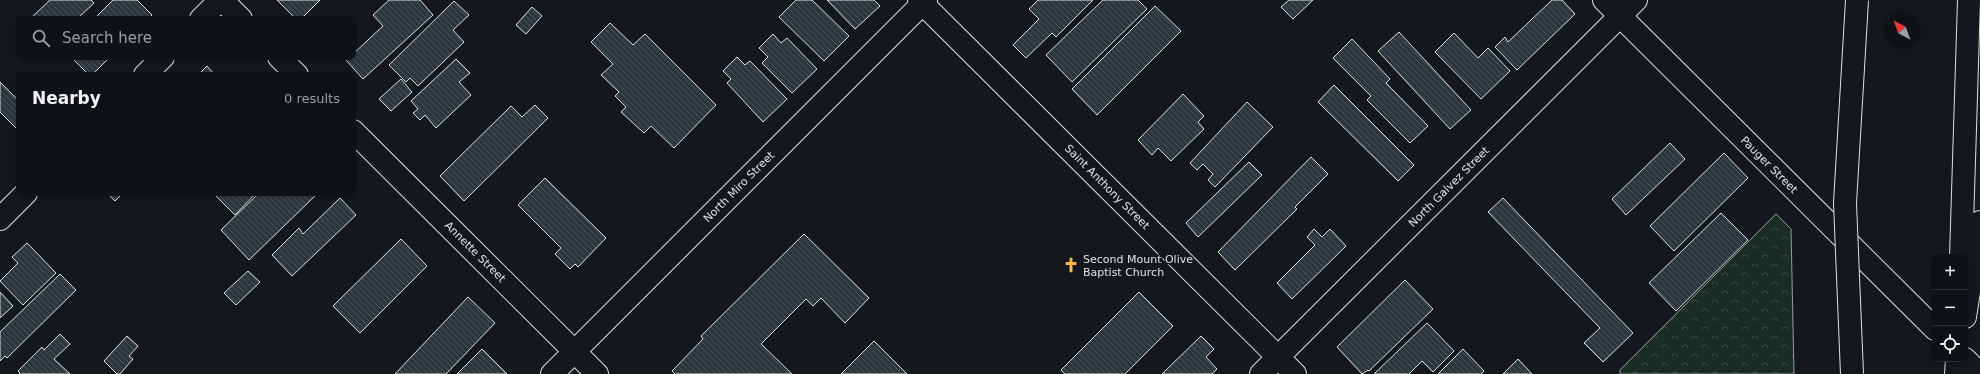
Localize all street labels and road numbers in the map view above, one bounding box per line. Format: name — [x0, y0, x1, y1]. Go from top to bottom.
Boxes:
street label: Pauger Street — [1738, 134, 1801, 197]
street label: Saint Anthony Street — [1062, 142, 1153, 233]
street label: North Galvez Street — [1406, 144, 1492, 230]
street label: North Miro Street — [701, 148, 778, 225]
street label: Annette Street — [442, 219, 509, 286]

